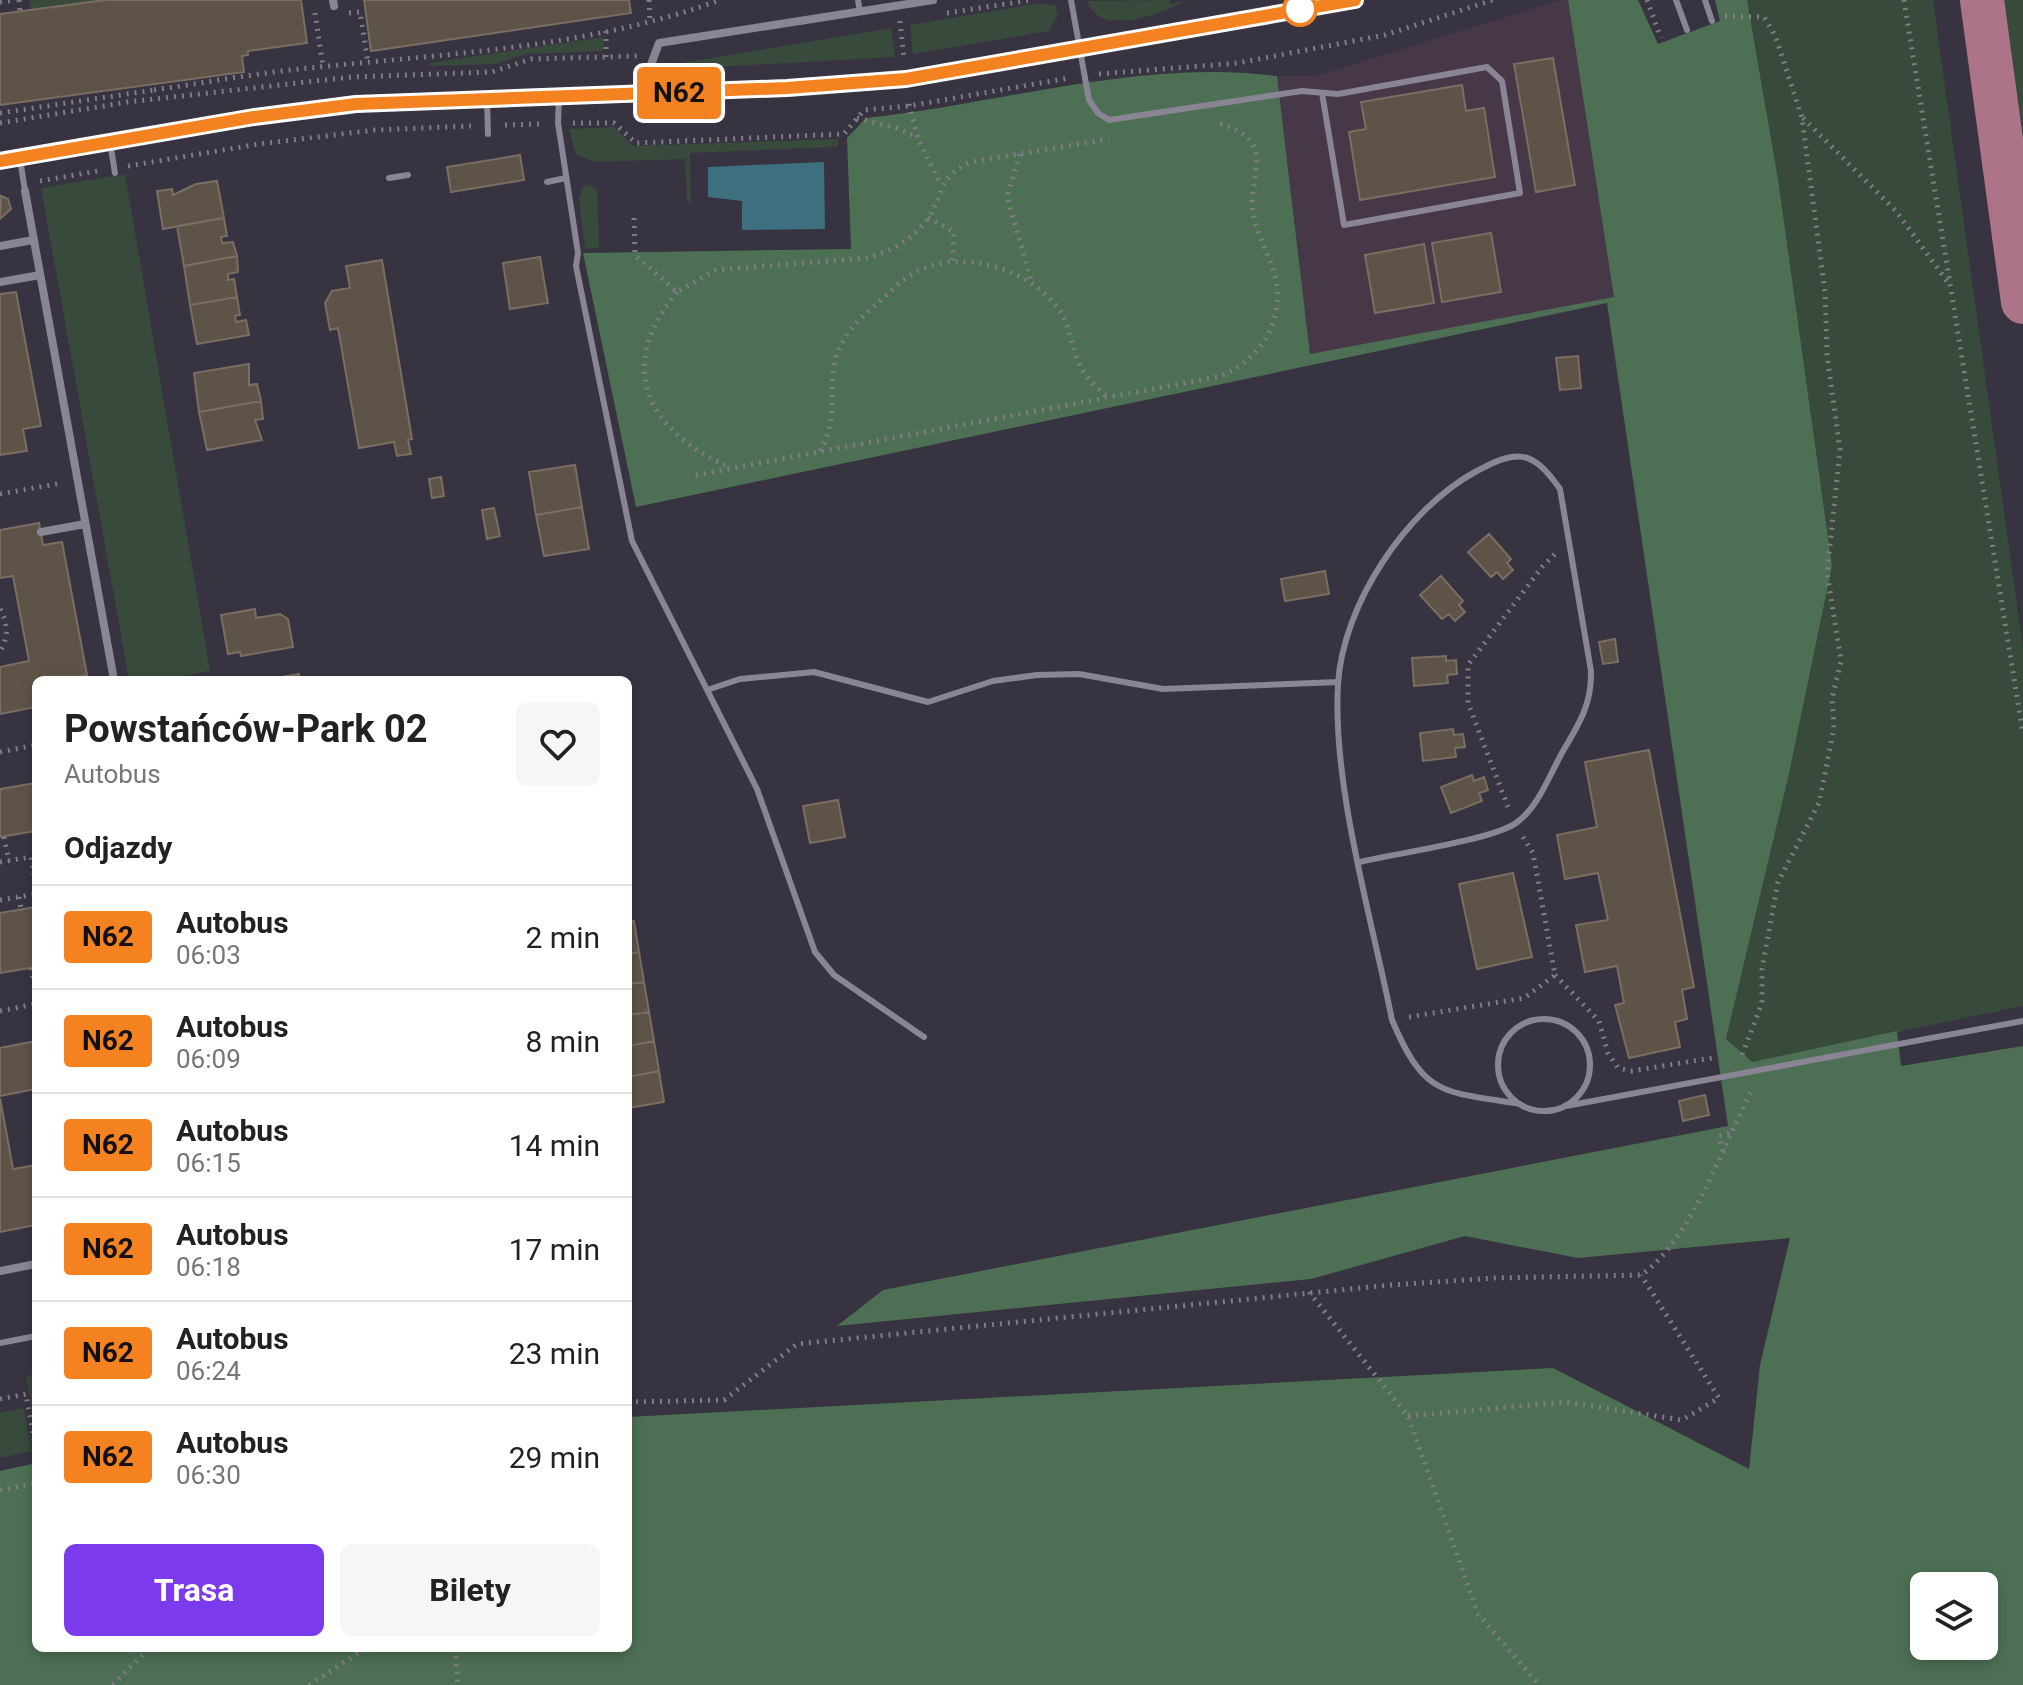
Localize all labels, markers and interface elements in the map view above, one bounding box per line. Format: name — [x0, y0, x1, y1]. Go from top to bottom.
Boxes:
unlabelled marker — [1283, 0, 1317, 26]
line badge: N62 — [633, 67, 725, 119]
text: N62 — [653, 76, 705, 109]
button: heart — [516, 702, 600, 786]
text: Powstańców-Park 02 — [64, 707, 428, 751]
text: Autobus — [64, 759, 161, 789]
text: Odjazdy — [64, 830, 172, 865]
text: Autobus — [176, 905, 289, 940]
text: N62 — [82, 920, 134, 953]
text: 2 min — [526, 920, 600, 955]
text: 06:03 — [176, 940, 241, 970]
text: Autobus — [176, 1009, 289, 1044]
text: N62 — [82, 1024, 134, 1057]
text: 8 min — [526, 1024, 600, 1059]
text: 06:09 — [176, 1044, 241, 1074]
text: Autobus — [176, 1113, 289, 1148]
text: N62 — [82, 1128, 134, 1161]
text: 14 min — [509, 1128, 600, 1163]
text: 06:15 — [176, 1148, 241, 1178]
text: Autobus — [176, 1217, 289, 1252]
text: N62 — [82, 1232, 134, 1265]
text: 17 min — [509, 1232, 600, 1267]
text: 06:18 — [176, 1252, 241, 1282]
text: Autobus — [176, 1321, 289, 1356]
text: N62 — [82, 1336, 134, 1369]
text: 23 min — [509, 1336, 600, 1371]
text: 06:24 — [176, 1356, 241, 1386]
text: Autobus — [176, 1425, 289, 1460]
text: N62 — [82, 1440, 134, 1473]
text: 29 min — [509, 1440, 600, 1475]
text: 06:30 — [176, 1460, 241, 1490]
button: Trasa — [64, 1544, 324, 1636]
button: Bilety — [340, 1544, 600, 1636]
map controls — [1910, 1572, 1998, 1660]
button: layers — [1910, 1572, 1998, 1660]

